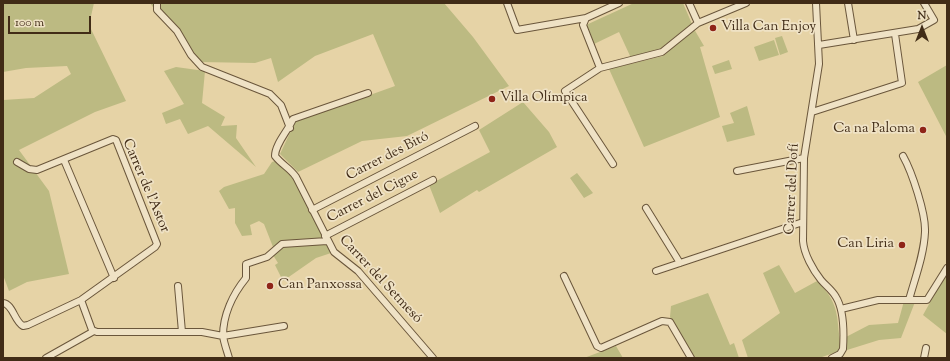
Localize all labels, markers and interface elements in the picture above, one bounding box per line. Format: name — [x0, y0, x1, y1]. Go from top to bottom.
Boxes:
scale bar — [10, 8, 93, 34]
north arrow — [902, 8, 942, 48]
text: N — [918, 8, 926, 24]
text: 100 m — [15, 14, 44, 32]
place label: Villa Can Enjoy — [721, 20, 816, 36]
marker: Villa Can Enjoy — [708, 23, 718, 33]
place label: Villa Olímpica — [500, 91, 587, 107]
marker: Villa Olímpica — [487, 94, 497, 104]
place label: Ca na Paloma — [833, 122, 915, 138]
marker: Ca na Paloma — [918, 125, 928, 135]
street label: Carrer des Bitó — [344, 129, 432, 185]
street label: Carrer de l'Astor — [118, 137, 172, 235]
street label: Carrer del Dofí — [782, 143, 804, 235]
street label: Carrer del Cigne — [325, 167, 421, 227]
street label: Carrer del Setmesó — [335, 232, 425, 328]
place label: Can Liria — [837, 237, 894, 253]
marker: Can Liria — [897, 240, 907, 250]
place label: Can Panxossa — [278, 278, 362, 294]
marker: Can Panxossa — [265, 281, 275, 291]

